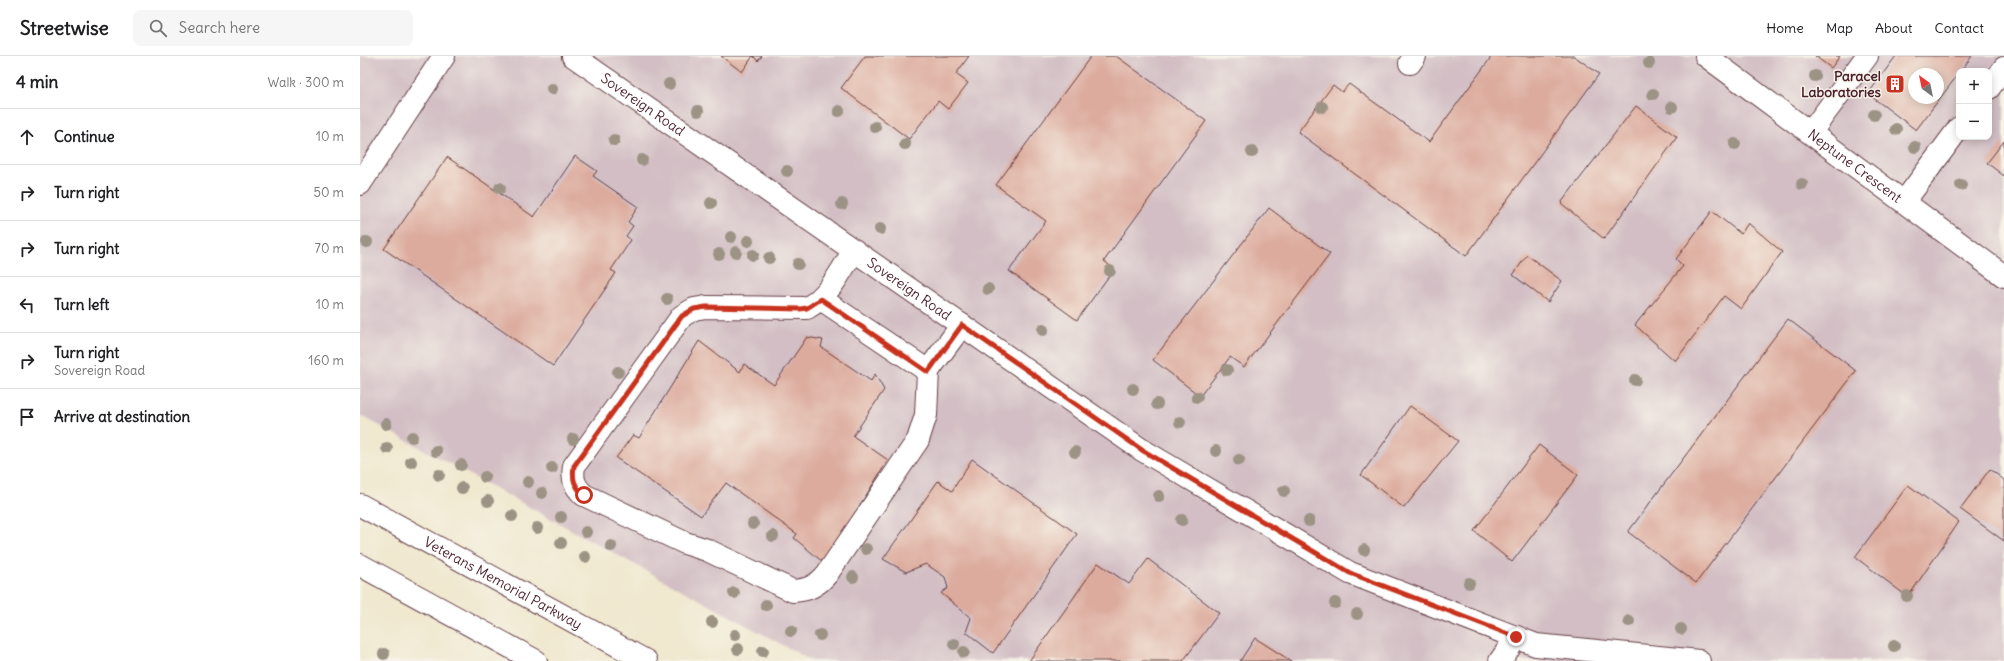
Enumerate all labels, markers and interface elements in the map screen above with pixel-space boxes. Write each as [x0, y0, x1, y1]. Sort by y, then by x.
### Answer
search box [133, 10, 413, 46]
text: Streetwise [20, 16, 109, 40]
icon: search [147, 17, 169, 39]
text: Search here [179, 18, 260, 37]
text: Home [1766, 19, 1804, 37]
text: Map [1826, 19, 1853, 37]
text: About [1875, 19, 1913, 37]
text: Contact [1935, 19, 1984, 37]
place label: Paracel Laboratories [1801, 67, 1882, 101]
north arrow [1908, 68, 1944, 104]
map controls [1956, 68, 1992, 140]
button: + [1956, 68, 1992, 104]
street label: Sovereign Road [597, 69, 688, 140]
text: 4 min [16, 71, 58, 93]
building icon: Paracel Laboratories [1884, 73, 1906, 95]
text: Walk · 300 m [268, 74, 344, 91]
button: − [1956, 104, 1992, 140]
street label: Neptune Crescent [1804, 125, 1906, 207]
icon: ahead [16, 126, 38, 148]
text: Continue [54, 127, 115, 146]
text: 10 m [316, 128, 344, 145]
icon: right [16, 182, 38, 204]
text: Turn right [54, 183, 119, 202]
text: 50 m [313, 184, 344, 201]
icon: right [16, 238, 38, 260]
text: Turn right [54, 239, 119, 258]
text: 70 m [315, 240, 344, 257]
street label: Sovereign Road [864, 254, 955, 324]
icon: left [16, 294, 38, 316]
text: Turn left [54, 295, 109, 314]
text: 10 m [316, 296, 344, 313]
text: Turn right [54, 343, 119, 362]
icon: right [16, 350, 38, 372]
text: 160 m [308, 352, 344, 369]
text: Sovereign Road [54, 362, 145, 379]
icon: arrive [16, 406, 38, 428]
text: Arrive at destination [54, 407, 190, 426]
route start [575, 486, 593, 504]
street label: Veterans Memorial Parkway [421, 533, 585, 633]
route end [1507, 628, 1525, 646]

